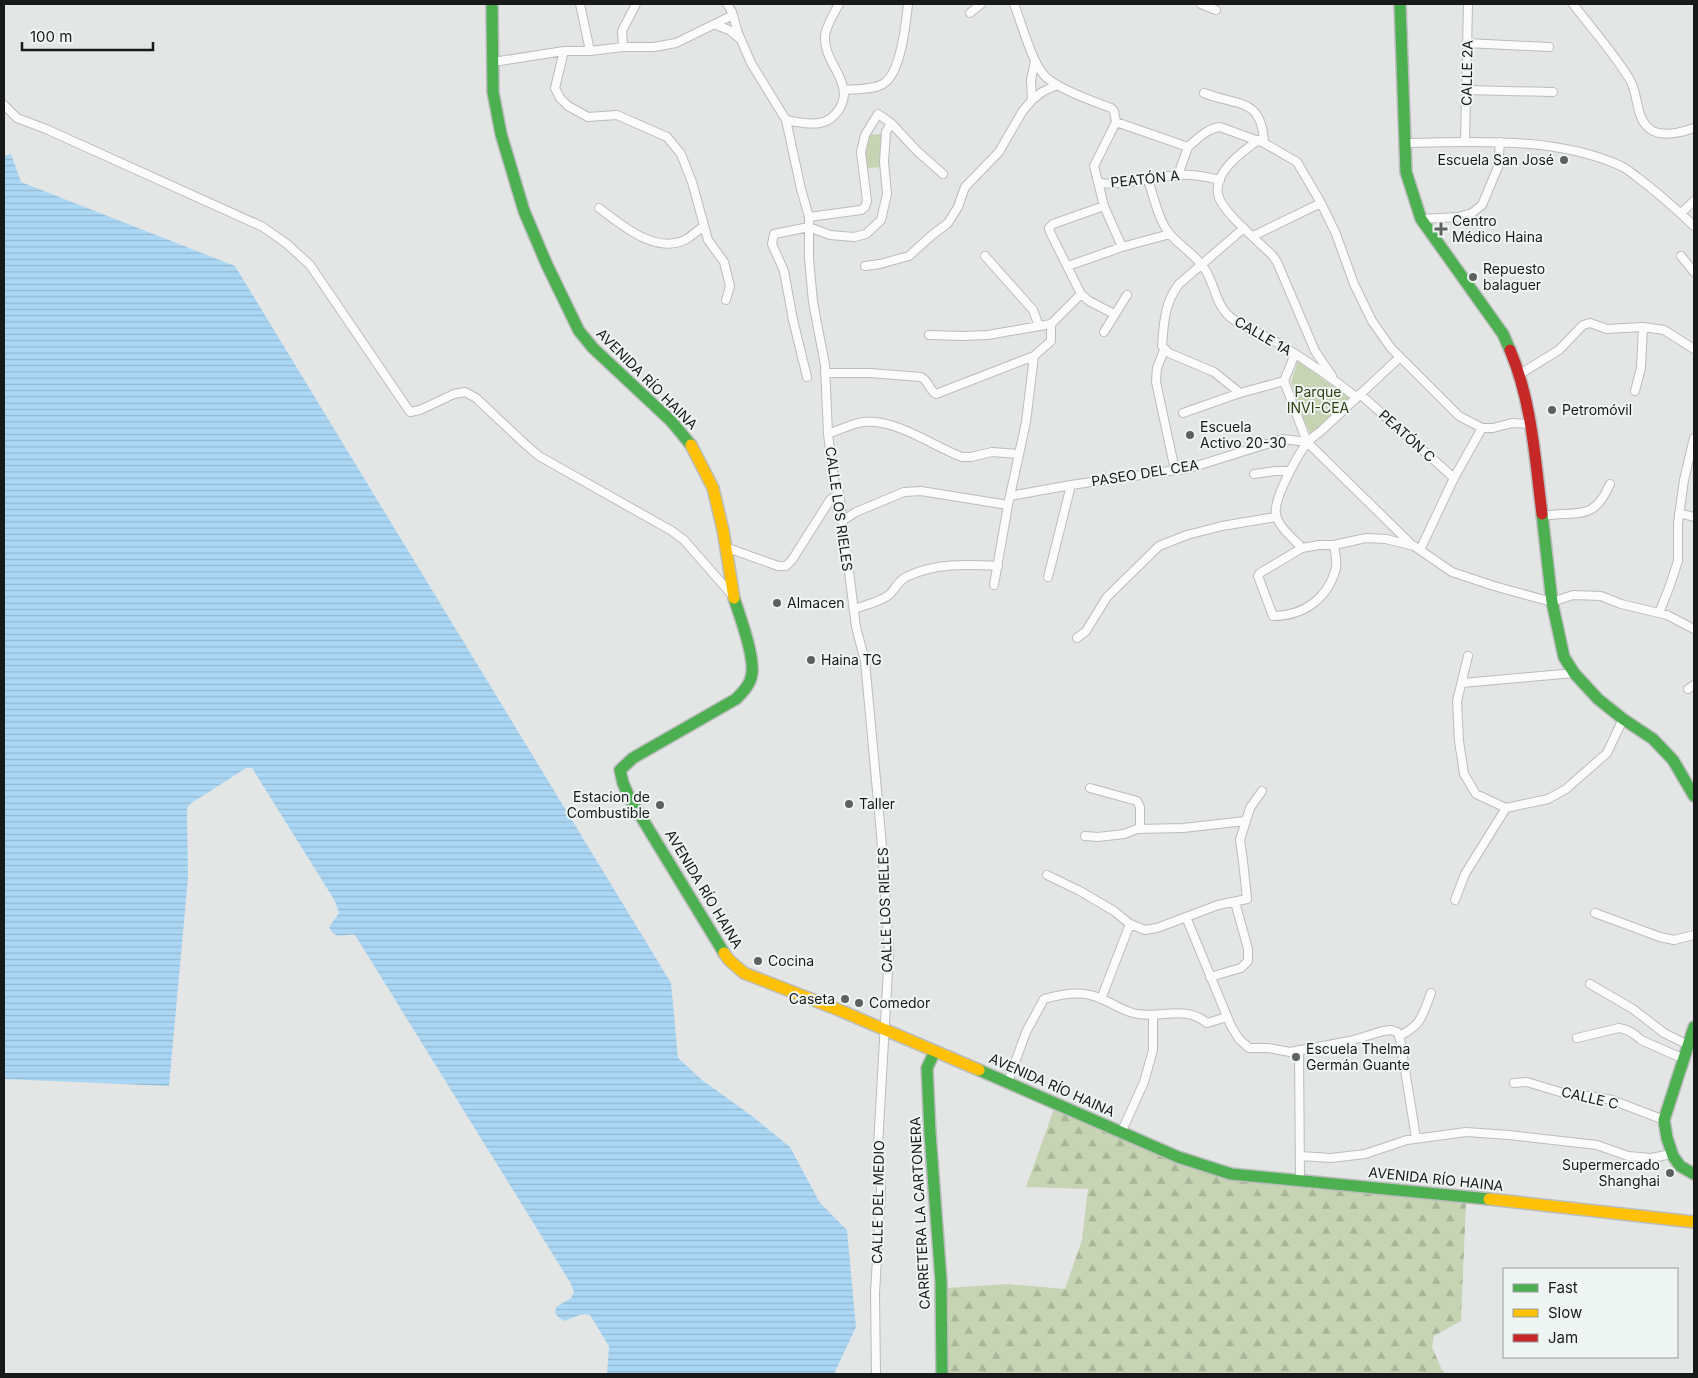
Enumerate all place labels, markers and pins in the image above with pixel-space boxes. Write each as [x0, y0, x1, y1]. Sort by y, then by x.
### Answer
place label: Escuela San José [1438, 151, 1554, 168]
marker: Escuela San José [1558, 154, 1570, 166]
place label: Centro Médico Haina [1452, 212, 1543, 245]
marker: Centro Médico Haina [1434, 222, 1448, 236]
place label: Repuesto balaguer [1483, 260, 1545, 293]
marker: Repuesto balaguer [1467, 271, 1479, 283]
place label: Petromóvil [1562, 401, 1632, 418]
marker: Petromóvil [1546, 404, 1558, 416]
place label: Escuela Activo 20-30 [1200, 418, 1287, 451]
marker: Escuela Activo 20-30 [1184, 429, 1196, 441]
place label: Almacen [787, 594, 845, 611]
marker: Almacen [771, 597, 783, 609]
place label: Haina TG [821, 651, 882, 668]
marker: Haina TG [805, 654, 817, 666]
place label: Estacion de Combustible [567, 788, 650, 821]
place label: Taller [859, 795, 895, 812]
marker: Taller [843, 798, 855, 810]
marker: Estacion de Combustible [654, 799, 666, 811]
place label: Cocina [768, 952, 814, 969]
marker: Cocina [752, 955, 764, 967]
place label: Caseta [789, 990, 835, 1007]
marker: Caseta [839, 993, 851, 1005]
place label: Comedor [869, 994, 930, 1011]
marker: Comedor [853, 997, 865, 1009]
place label: Escuela Thelma Germán Guante [1306, 1040, 1410, 1073]
marker: Escuela Thelma Germán Guante [1290, 1051, 1302, 1063]
place label: Supermercado Shanghai [1562, 1156, 1660, 1189]
marker: Supermercado Shanghai [1664, 1167, 1676, 1179]

